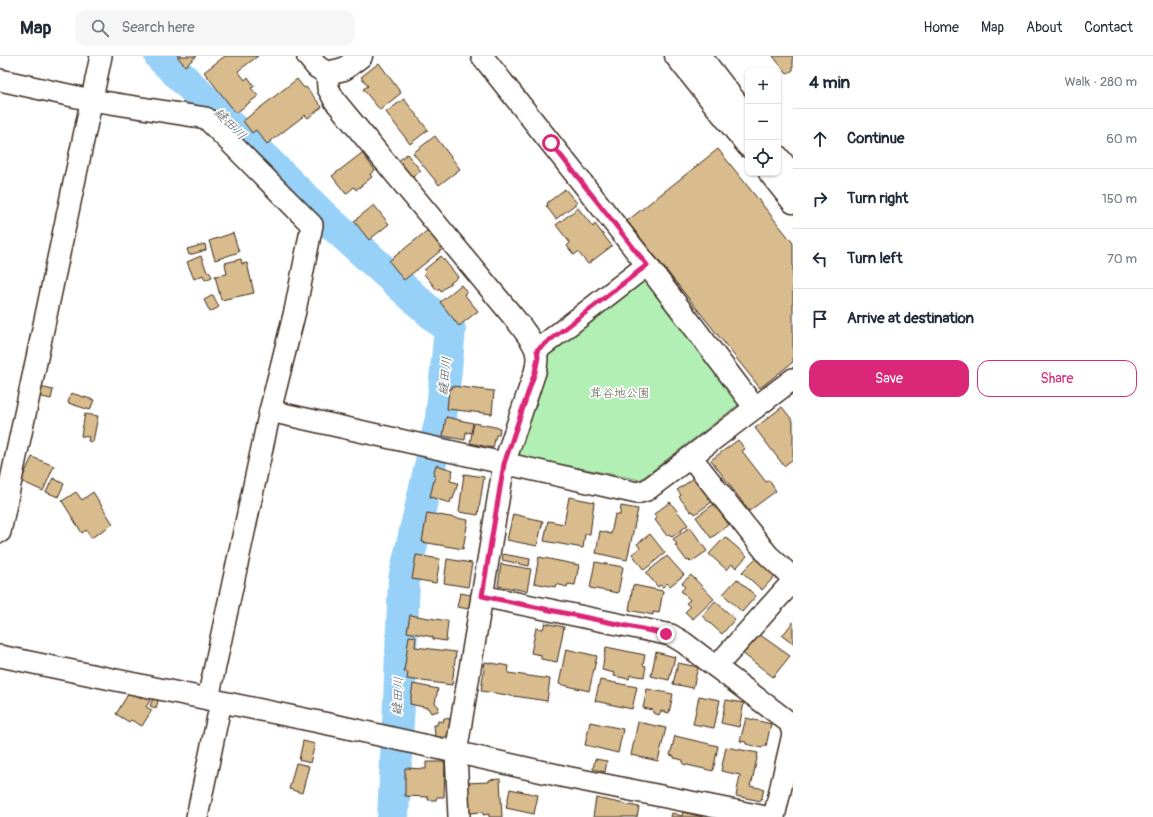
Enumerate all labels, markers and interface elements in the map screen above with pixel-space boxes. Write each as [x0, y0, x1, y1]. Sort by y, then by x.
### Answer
search box [75, 10, 355, 46]
text: Map [20, 16, 51, 40]
icon: search [89, 17, 111, 39]
text: Search here [121, 18, 195, 37]
text: Home [924, 19, 959, 36]
text: Map [981, 19, 1004, 36]
text: About [1026, 19, 1062, 36]
text: Contact [1084, 19, 1133, 36]
map controls [745, 68, 781, 176]
button: + [745, 68, 781, 104]
text: 4 min [809, 72, 850, 93]
text: Walk · 280 m [1064, 74, 1137, 90]
button: − [745, 104, 781, 140]
water label: 縫田川 [211, 105, 249, 143]
icon: ahead [809, 128, 831, 150]
text: Continue [847, 129, 905, 148]
text: 60 m [1106, 131, 1137, 147]
route start [542, 134, 560, 152]
button: locate [745, 140, 781, 176]
icon: right [809, 188, 831, 210]
text: Turn right [847, 189, 908, 208]
text: 150 m [1102, 191, 1137, 207]
icon: left [809, 248, 831, 270]
text: Turn left [847, 249, 903, 268]
text: 70 m [1107, 251, 1137, 267]
icon: arrive [809, 308, 831, 330]
text: Arrive at destination [847, 309, 974, 328]
water label: 縫田川 [435, 356, 455, 396]
button: Save [809, 360, 969, 397]
button: Share [977, 360, 1137, 397]
park label: 茸谷地公園 [590, 386, 650, 401]
route end [657, 625, 675, 643]
water label: 縫田川 [389, 676, 407, 716]

